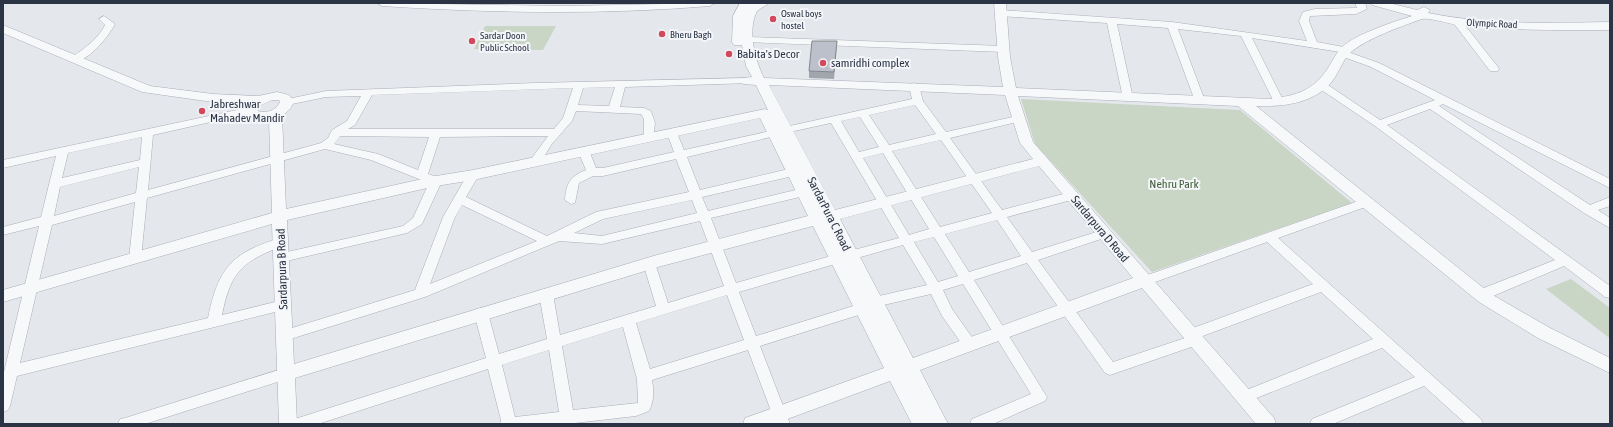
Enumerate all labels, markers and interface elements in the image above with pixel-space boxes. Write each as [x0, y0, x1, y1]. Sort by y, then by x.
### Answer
place label: Oswal boys hostel [781, 8, 822, 31]
marker: Oswal boys hostel [768, 14, 778, 24]
street label: Olympic Road [1466, 17, 1518, 30]
marker: Bheru Bagh [657, 29, 667, 39]
place label: Bheru Bagh [670, 29, 712, 40]
place label: Sardar Doon Public School [480, 30, 530, 53]
marker: Sardar Doon Public School [467, 36, 477, 46]
place label: Babita's Decor [737, 47, 800, 61]
marker: Babita's Decor [724, 49, 734, 59]
place label: samridhi complex [831, 56, 909, 70]
marker: samridhi complex [818, 58, 828, 68]
place label: Jabreshwar Mahadev Mandir [210, 97, 285, 125]
marker: Jabreshwar Mahadev Mandir [197, 106, 207, 116]
street label: SardarPura C Road [804, 175, 854, 253]
park label: Nehru Park [1149, 177, 1199, 191]
street label: Sardarpura D Road [1068, 193, 1132, 265]
street label: Sardarpura B Road [274, 228, 290, 310]

